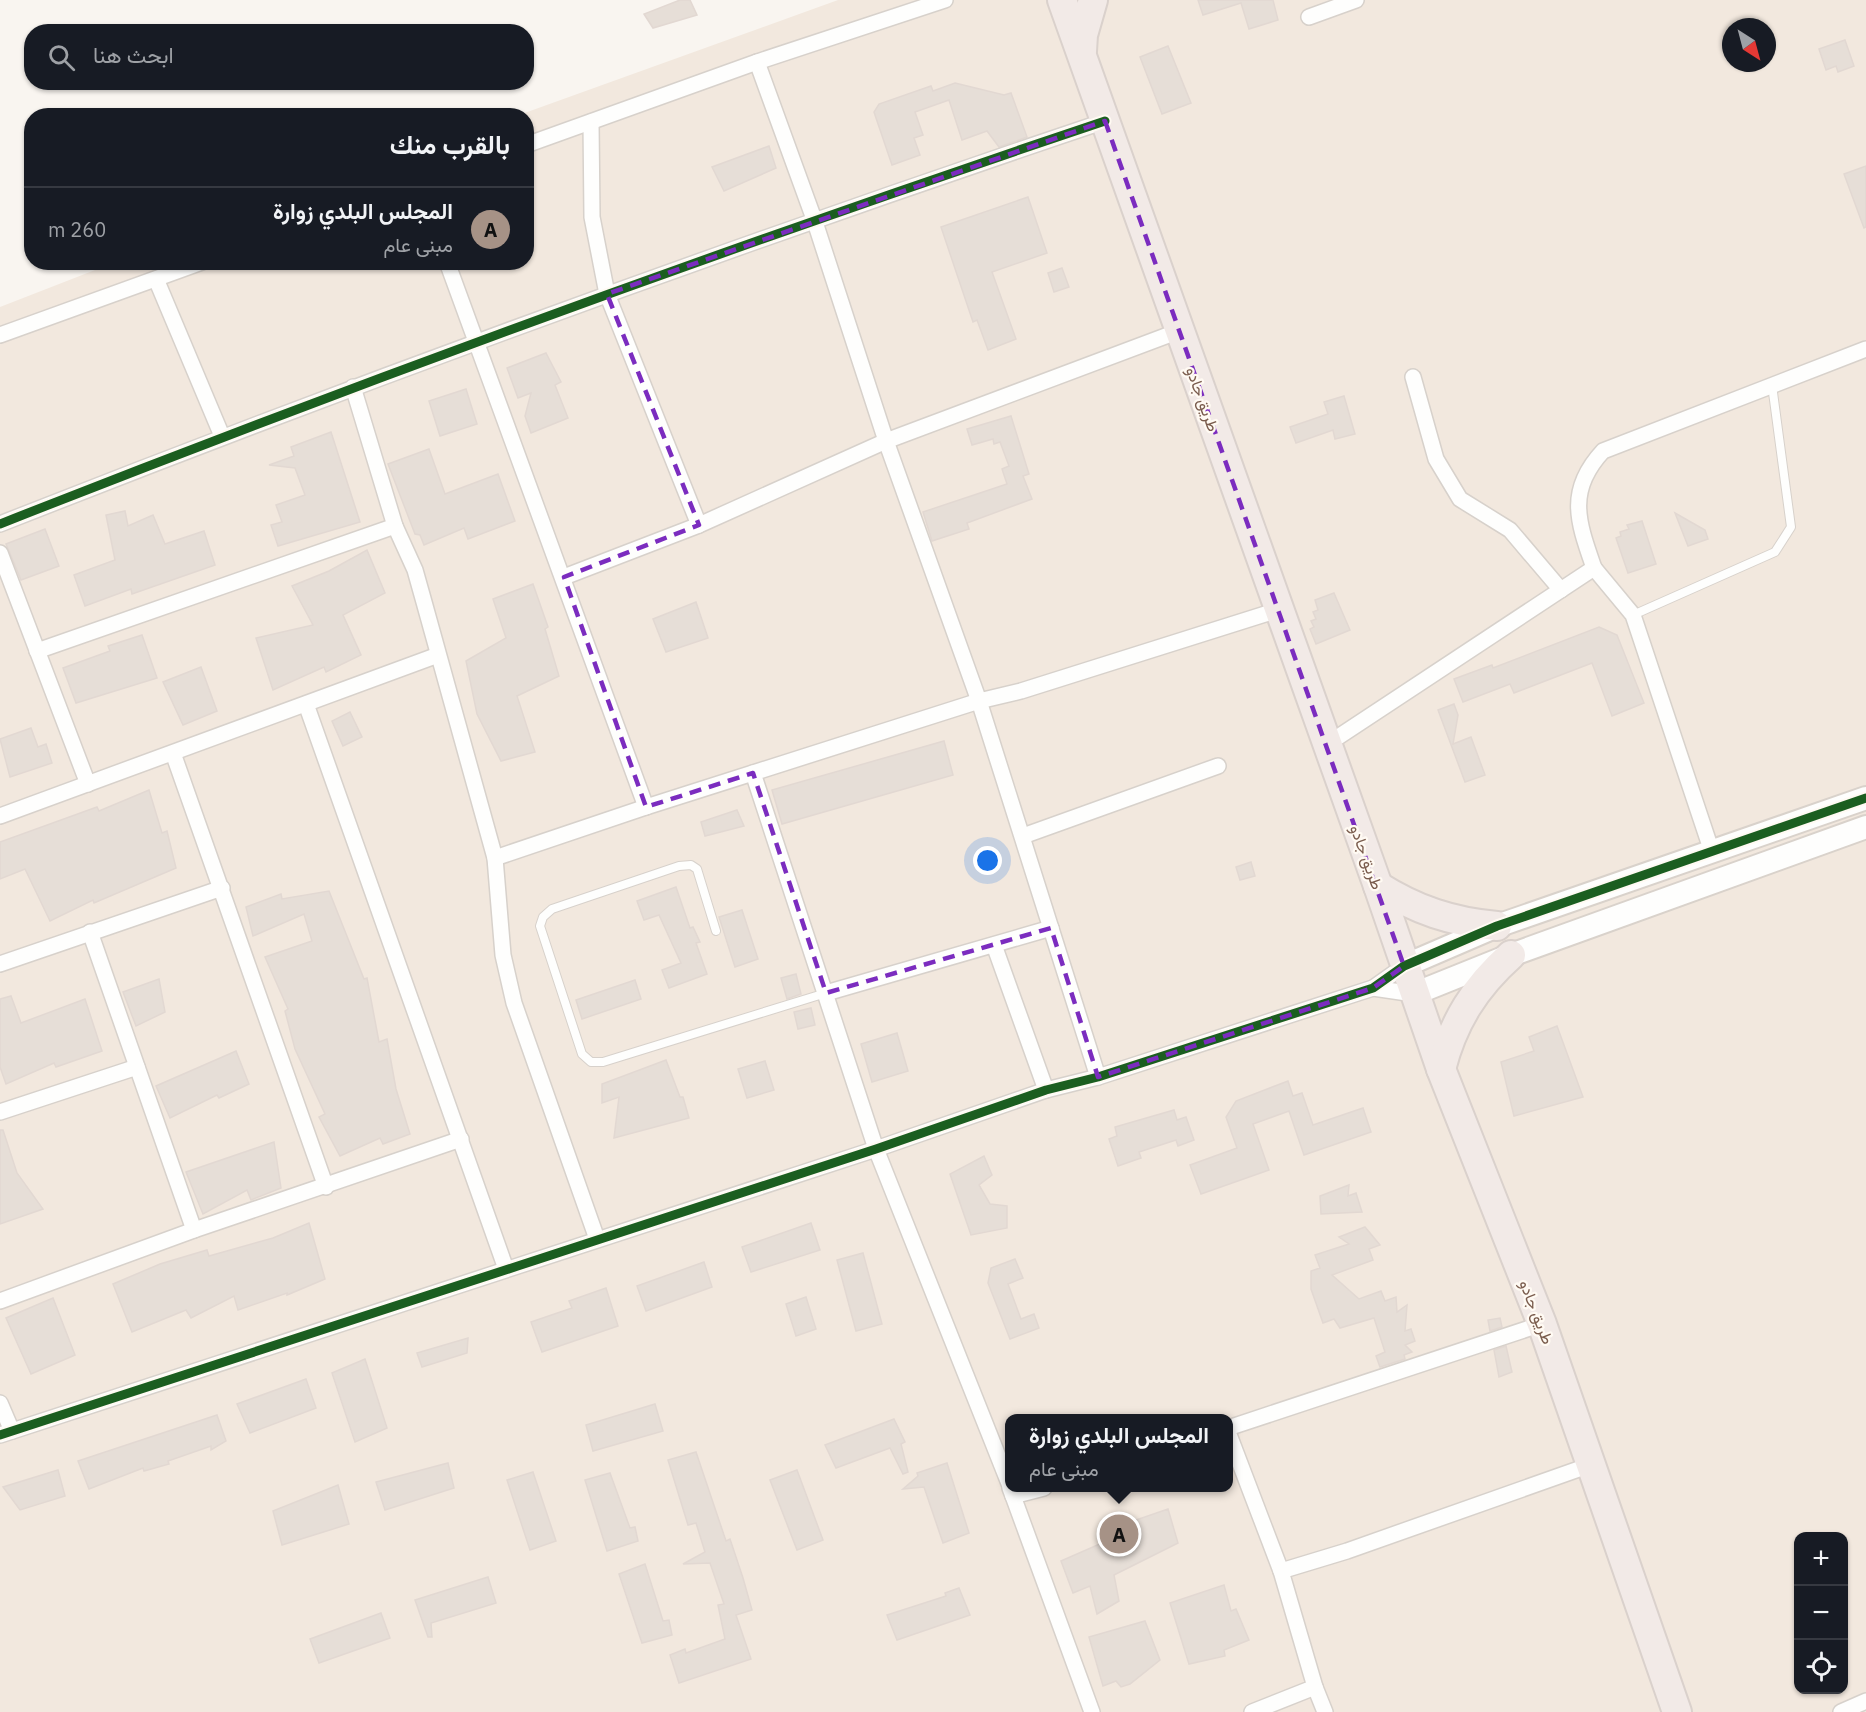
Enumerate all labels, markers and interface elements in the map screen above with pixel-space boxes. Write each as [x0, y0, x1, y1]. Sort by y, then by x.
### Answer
north arrow [1722, 18, 1776, 72]
search box [24, 24, 534, 90]
text: ابحث هنا [93, 40, 174, 69]
icon: search [45, 41, 78, 74]
text: بالقرب منك [390, 127, 510, 161]
text: المجلس البلدي زوارة [273, 196, 453, 225]
text: 260 m [48, 216, 106, 243]
text: A [484, 216, 497, 243]
text: مبنى عام [383, 231, 453, 258]
street label: طريق جادو [1181, 364, 1224, 434]
street label: طريق جادو [1345, 822, 1388, 892]
your location [973, 846, 1002, 875]
street label: طريق جادو [1515, 1277, 1558, 1347]
popup [1005, 1414, 1233, 1492]
text: المجلس البلدي زوارة [1029, 1420, 1209, 1449]
text: مبنى عام [1029, 1455, 1099, 1482]
pin: A [1100, 1512, 1138, 1556]
map controls [1794, 1532, 1848, 1694]
button: + [1794, 1532, 1848, 1586]
button: − [1794, 1586, 1848, 1640]
button: locate [1794, 1640, 1848, 1694]

